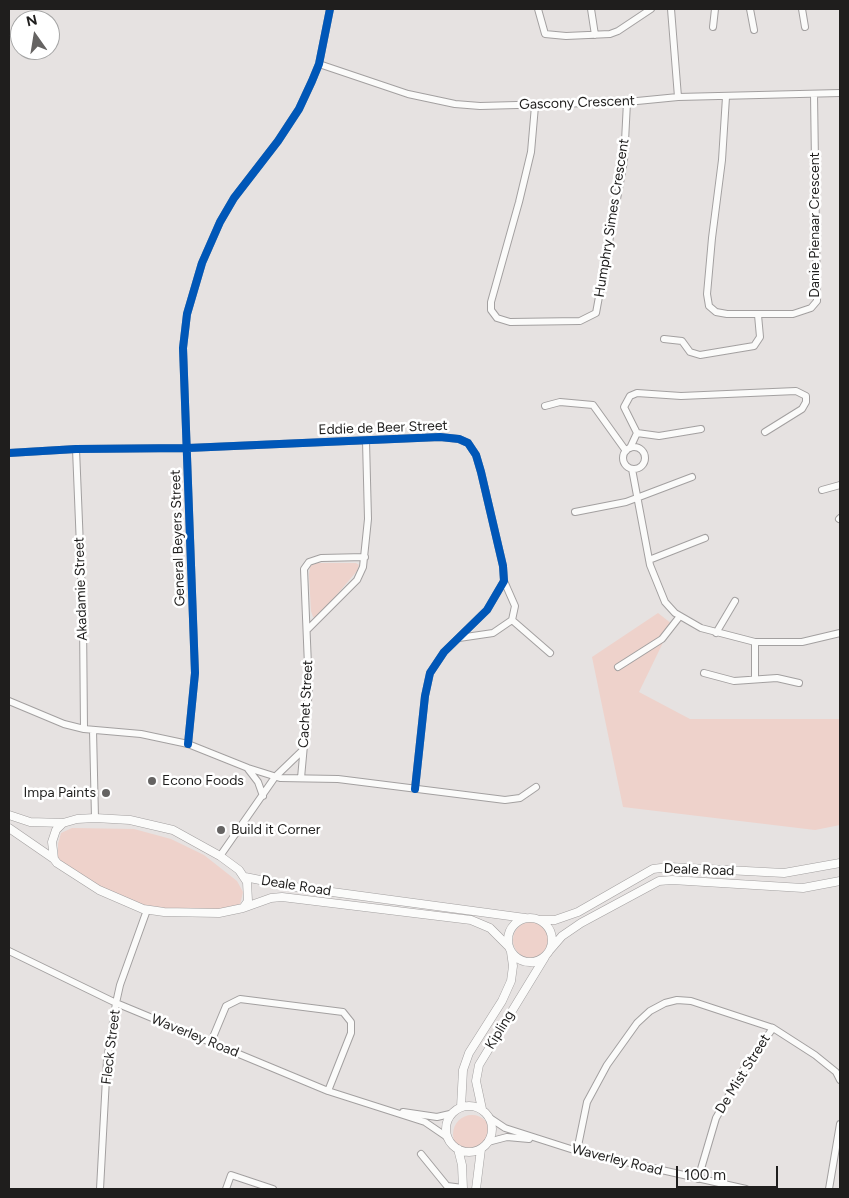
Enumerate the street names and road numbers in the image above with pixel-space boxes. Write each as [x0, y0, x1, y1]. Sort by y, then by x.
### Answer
street label: Gascony Crescent [519, 93, 635, 113]
street label: Humphry Simes Crescent [591, 137, 633, 299]
street label: Danie Pienaar Crescent [807, 152, 823, 298]
street label: Eddie de Beer Street [318, 417, 448, 439]
street label: General Beyers Street [167, 469, 189, 607]
street label: Akadamie Street [71, 537, 91, 641]
street label: Cachet Street [295, 660, 317, 748]
street label: Deale Road [663, 860, 735, 880]
street label: Deale Road [260, 872, 332, 900]
street label: Kipling [482, 1007, 518, 1053]
street label: Fleck Street [98, 1009, 124, 1085]
street label: Waverley Road [149, 1011, 241, 1061]
street label: De Mist Street [712, 1031, 774, 1117]
street label: Waverley Road [570, 1141, 664, 1179]

